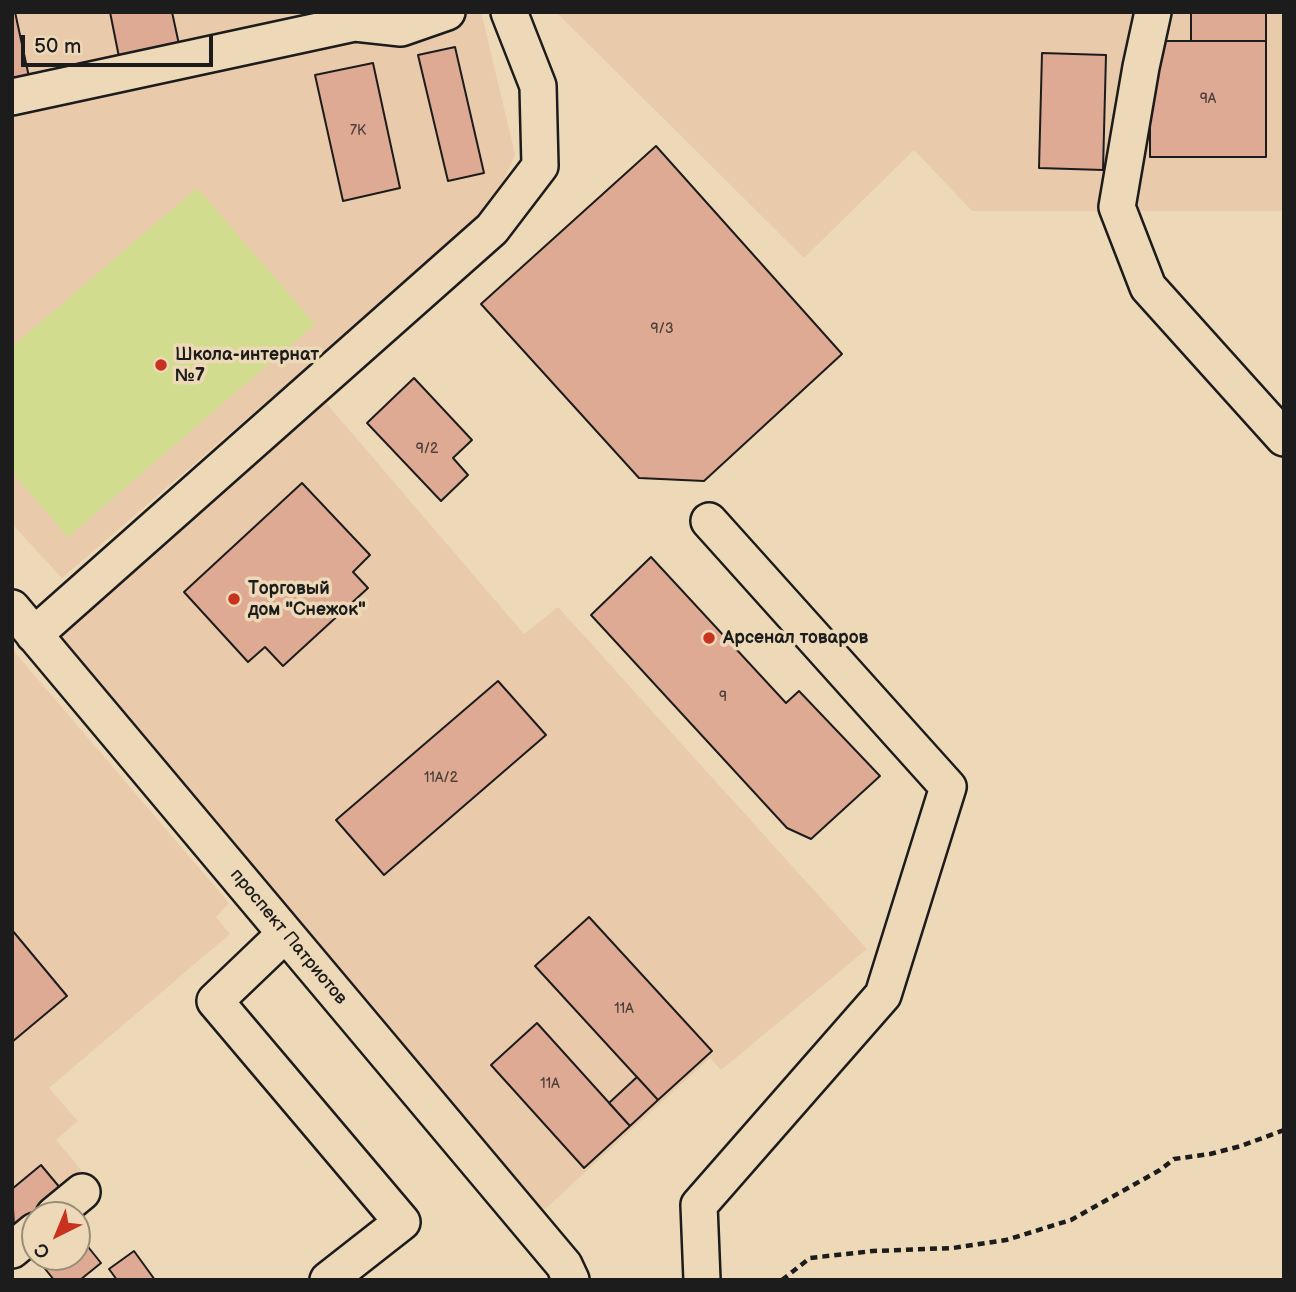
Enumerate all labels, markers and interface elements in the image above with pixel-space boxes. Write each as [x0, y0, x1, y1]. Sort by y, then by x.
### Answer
scale bar [24, 21, 217, 65]
text: 50 m [34, 34, 81, 59]
house number: 9А [1200, 91, 1216, 107]
house number: 7К [350, 123, 366, 139]
house number: 9/3 [650, 321, 674, 337]
place label: Школа-интернат №7 [175, 344, 319, 386]
marker: Школа-интернат №7 [153, 357, 169, 373]
house number: 9/2 [416, 441, 438, 457]
place label: Торговый дом "Снежок" [248, 578, 366, 620]
marker: Торговый дом "Снежок" [226, 591, 242, 607]
place label: Арсенал товаров [723, 627, 868, 649]
marker: Арсенал товаров [701, 630, 717, 646]
house number: 9 [719, 689, 727, 705]
house number: 11А/2 [424, 770, 458, 786]
street label: проспект Патриотов [225, 865, 351, 1009]
house number: 11А [614, 1001, 634, 1017]
house number: 11А [540, 1076, 560, 1092]
north arrow [21, 1201, 91, 1271]
text: С [30, 1237, 55, 1263]

